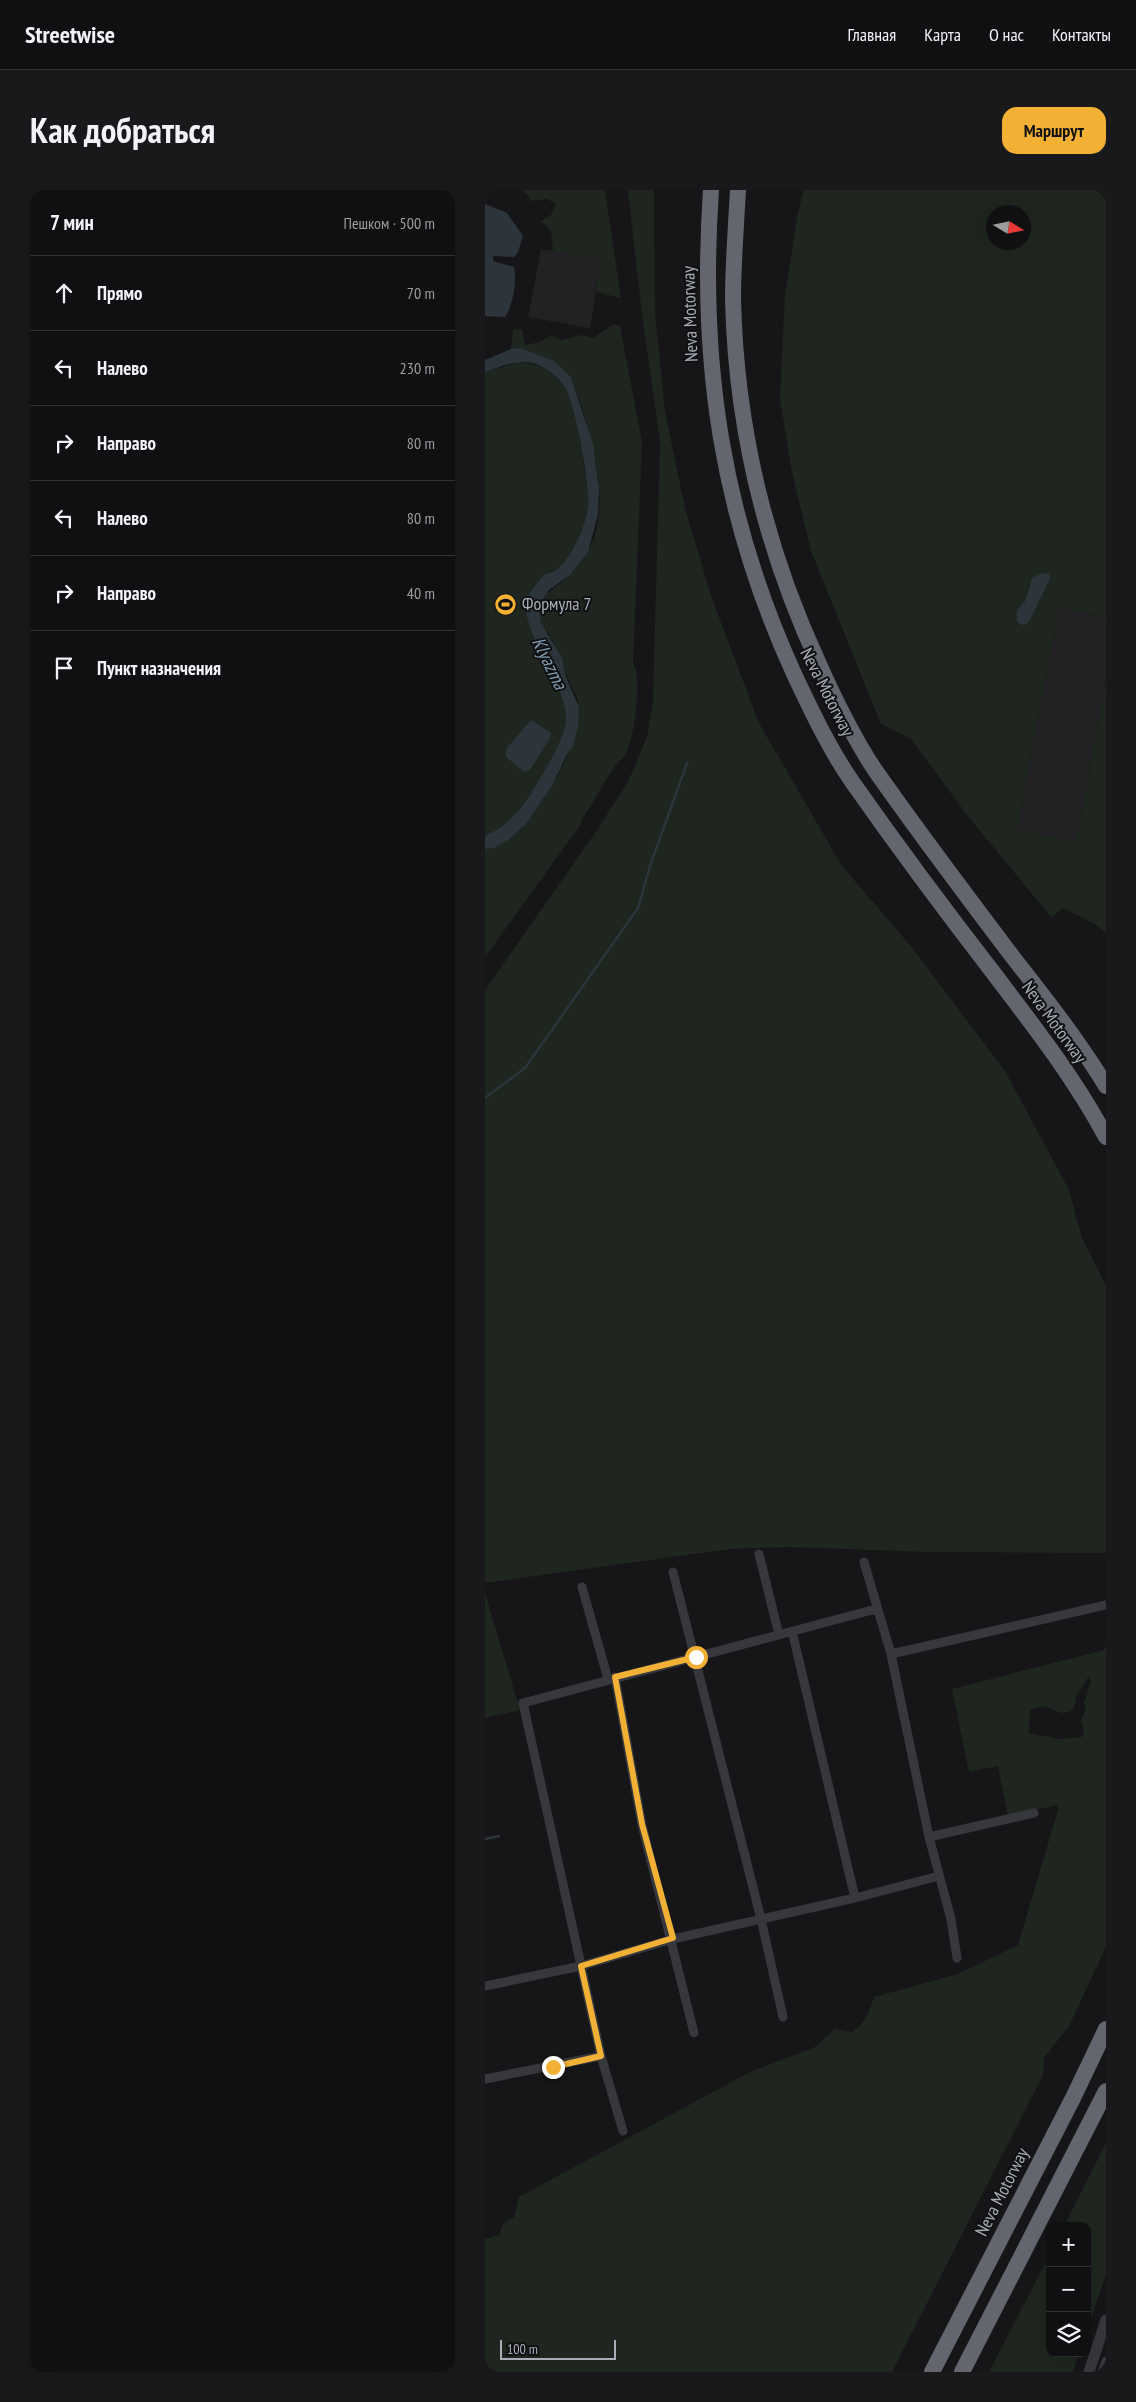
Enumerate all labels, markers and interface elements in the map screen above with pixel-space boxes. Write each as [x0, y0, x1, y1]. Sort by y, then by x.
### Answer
text: Streetwise [25, 19, 115, 50]
text: Главная [848, 23, 896, 46]
text: Карта [924, 23, 961, 46]
text: О нас [989, 23, 1024, 46]
text: Контакты [1052, 23, 1111, 46]
text: Как добраться [30, 107, 215, 153]
button: Маршрут [1002, 107, 1106, 154]
north arrow [986, 205, 1031, 250]
text: 7 мин [50, 209, 94, 236]
text: Пешком · 500 m [344, 213, 435, 233]
street label: Neva Motorway [676, 265, 703, 362]
icon: ahead [50, 279, 78, 307]
text: Прямо [97, 281, 142, 305]
text: 70 m [407, 283, 435, 303]
icon: left [50, 354, 78, 382]
text: Налево [97, 356, 148, 380]
text: 230 m [400, 358, 435, 378]
icon: right [50, 429, 78, 457]
text: Направо [97, 431, 156, 455]
text: 80 m [407, 433, 435, 453]
icon: left [50, 504, 78, 532]
text: Налево [97, 506, 148, 530]
text: 80 m [407, 508, 435, 528]
icon: right [50, 579, 78, 607]
text: Направо [97, 581, 156, 605]
text: 40 m [407, 583, 435, 603]
sports icon: Формула 7 [494, 592, 518, 616]
place label: Формула 7 [522, 592, 591, 615]
water label: Klyazma [527, 633, 574, 694]
street label: Neva Motorway [795, 644, 860, 740]
icon: arrive [50, 654, 78, 682]
text: Пункт назначения [97, 656, 221, 680]
street label: Neva Motorway [1017, 976, 1092, 1068]
route start [685, 1646, 708, 1669]
route end [542, 2056, 565, 2079]
street label: Neva Motorway [969, 2144, 1034, 2240]
map controls [1046, 2222, 1091, 2357]
button: + [1046, 2222, 1091, 2267]
button: − [1046, 2267, 1091, 2312]
button: layers [1046, 2312, 1091, 2357]
scale bar [500, 2337, 616, 2360]
text: 100 m [507, 2340, 538, 2358]

